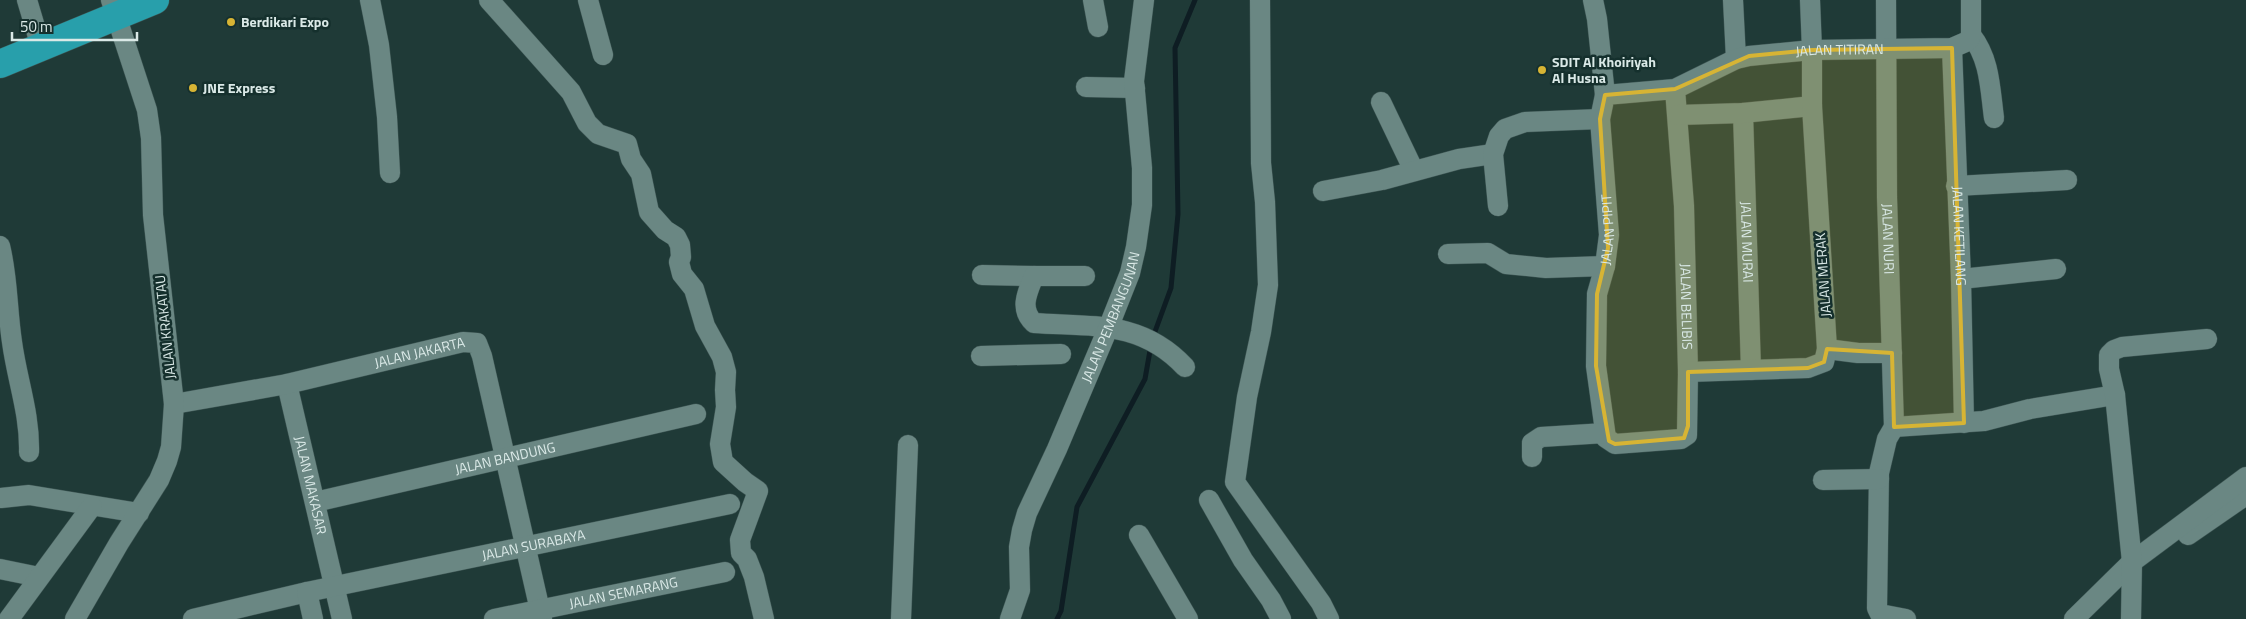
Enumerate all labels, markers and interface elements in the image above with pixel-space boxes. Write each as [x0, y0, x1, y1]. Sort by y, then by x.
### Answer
scale bar [12, 10, 138, 42]
place label: Berdikari Expo [241, 11, 329, 32]
text: 50 m [20, 15, 53, 38]
marker: Berdikari Expo [225, 16, 237, 28]
street label: JALAN TITIRAN [1795, 38, 1884, 62]
place label: SDIT Al Khoiriyah Al Husna [1552, 51, 1656, 88]
marker: SDIT Al Khoiriyah Al Husna [1536, 64, 1548, 76]
place label: JNE Express [203, 77, 276, 98]
marker: JNE Express [187, 82, 199, 94]
street label: JALAN KETILANG [1947, 186, 1972, 286]
street label: JALAN PIPIT [1594, 193, 1619, 266]
street label: JALAN MURAI [1736, 201, 1759, 283]
street label: JALAN NURI [1877, 203, 1900, 275]
street label: JALAN MERAK [1809, 232, 1836, 318]
street label: JALAN PEMBANGUNAN [1075, 249, 1145, 386]
street label: JALAN BELIBIS [1675, 263, 1698, 350]
street label: JALAN KRAKATAU [149, 274, 180, 380]
street label: JALAN JAKARTA [372, 331, 467, 373]
street label: JALAN MAKASAR [289, 434, 333, 537]
street label: JALAN BANDUNG [453, 436, 557, 479]
street label: JALAN SURABAYA [480, 523, 588, 565]
street label: JALAN SEMARANG [567, 571, 679, 613]

